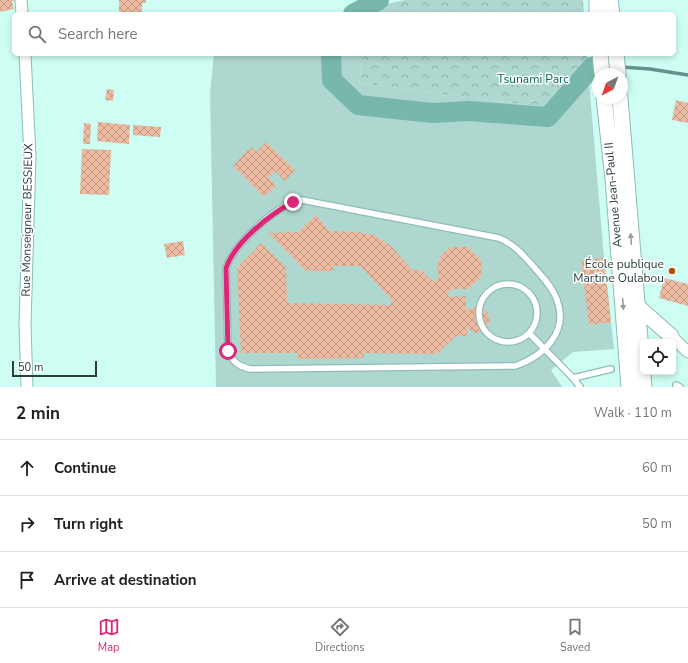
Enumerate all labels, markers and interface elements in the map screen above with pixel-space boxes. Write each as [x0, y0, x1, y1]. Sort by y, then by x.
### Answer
search box [12, 12, 676, 56]
icon: search [26, 23, 48, 45]
text: Search here [58, 24, 138, 44]
north arrow [592, 68, 628, 104]
park label: Tsunami Parc [497, 71, 569, 87]
street label: Avenue Jean-Paul II [600, 142, 626, 248]
street label: Rue Monseigneur BESSIEUX [18, 143, 36, 297]
route end [284, 193, 302, 211]
one-way arrow [627, 233, 634, 245]
place label: École publique Martine Oulabou [573, 256, 664, 286]
marker: École publique Martine Oulabou [667, 266, 677, 276]
one-way arrow [619, 298, 626, 310]
map controls [640, 339, 676, 375]
button: locate [640, 339, 676, 375]
route start [219, 342, 237, 360]
scale bar [12, 359, 97, 378]
text: 50 m [18, 360, 43, 375]
text: 2 min [16, 402, 60, 425]
text: Walk · 110 m [594, 404, 672, 422]
icon: ahead [16, 457, 38, 479]
text: Continue [54, 458, 116, 478]
text: 60 m [642, 459, 672, 477]
icon: right [16, 513, 38, 535]
text: Turn right [54, 514, 123, 534]
text: 50 m [642, 515, 672, 533]
icon: arrive [16, 569, 38, 591]
text: Arrive at destination [54, 570, 197, 590]
tab: Map [98, 616, 120, 655]
tab: Directions [315, 616, 365, 655]
tab: Saved [560, 616, 590, 655]

